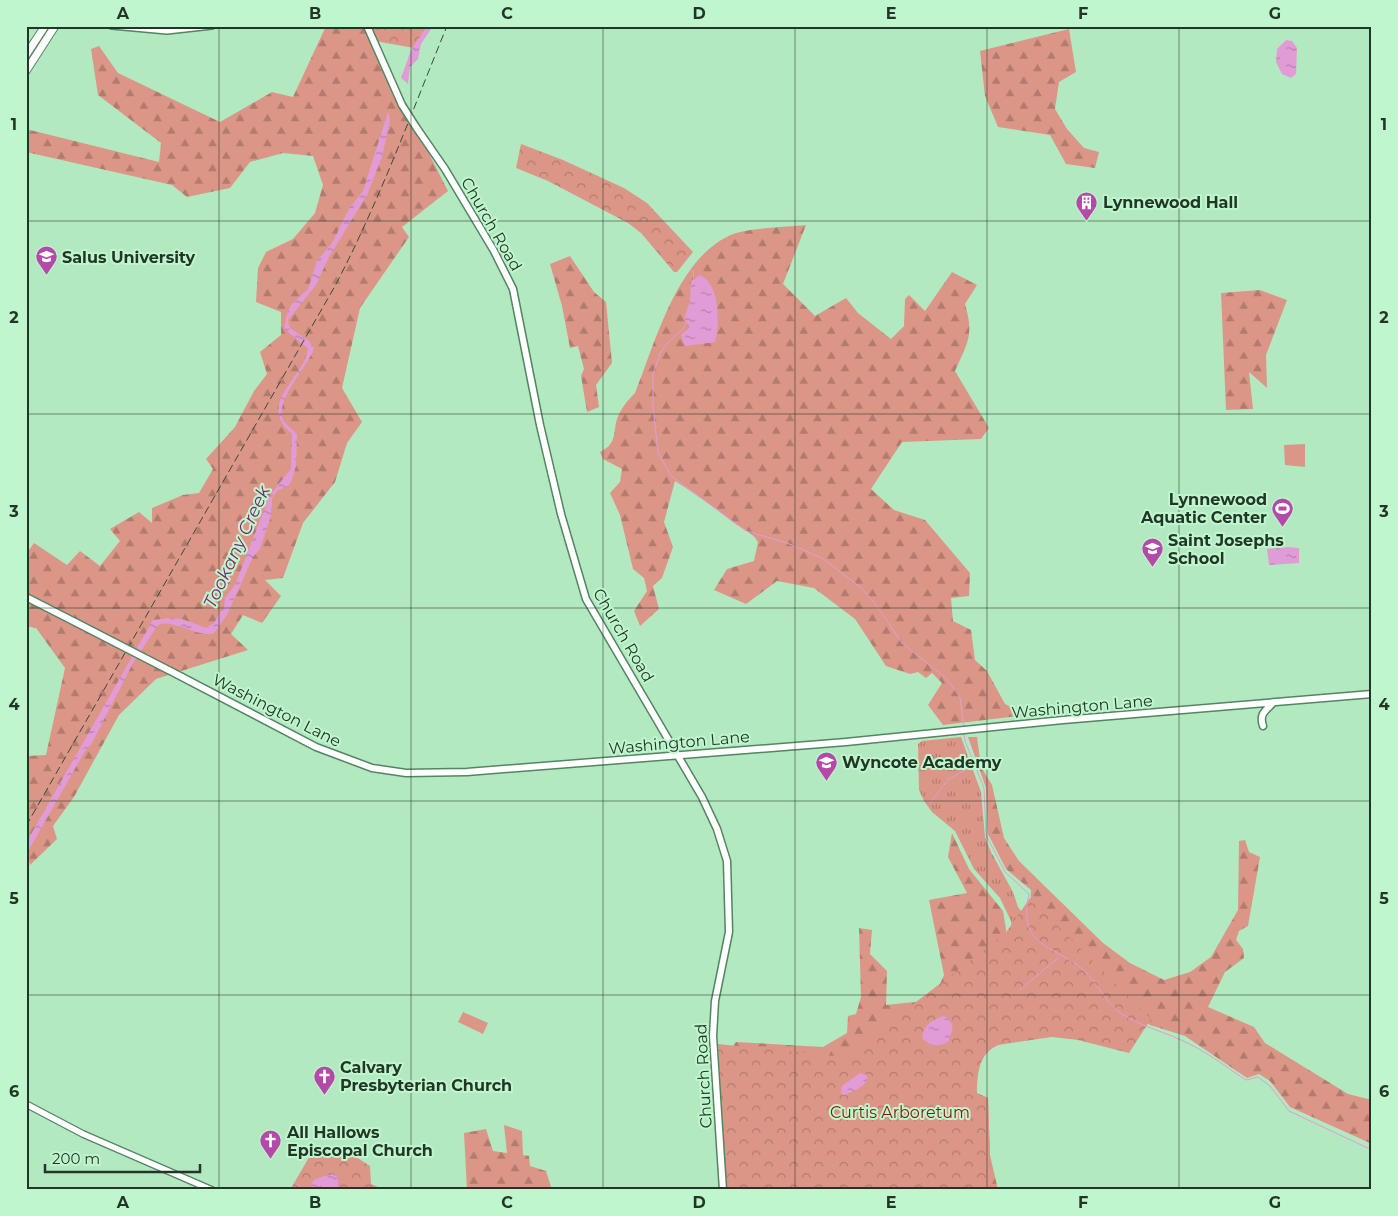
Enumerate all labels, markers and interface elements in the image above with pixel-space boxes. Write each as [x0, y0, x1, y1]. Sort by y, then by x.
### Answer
text: A [116, 4, 130, 23]
text: B [309, 4, 321, 23]
text: C [501, 4, 513, 23]
text: D [692, 4, 706, 23]
text: E [886, 4, 896, 23]
text: F [1078, 4, 1088, 23]
text: G [1269, 4, 1281, 23]
text: 1 [11, 115, 17, 134]
text: 1 [1381, 115, 1387, 134]
street label: Church Road [457, 174, 526, 274]
building icon: Lynnewood Hall [1075, 190, 1099, 221]
place label: Lynnewood Hall [1103, 193, 1238, 212]
school or university icon: Salus University [34, 245, 58, 276]
place label: Salus University [62, 248, 196, 267]
text: 2 [9, 308, 19, 327]
text: 2 [1379, 308, 1389, 327]
water label: Tookany Creek [199, 481, 276, 612]
place label: Lynnewood Aquatic Center [1140, 490, 1267, 527]
sports icon: Lynnewood Aquatic Center [1271, 496, 1295, 527]
text: 3 [8, 502, 19, 521]
text: 3 [1378, 502, 1389, 521]
place label: Saint Josephs School [1168, 531, 1284, 568]
school or university icon: Saint Josephs School [1140, 537, 1164, 568]
street label: Church Road [589, 585, 658, 685]
street label: Washington Lane [209, 670, 344, 751]
street label: Washington Lane [1011, 691, 1153, 722]
text: 4 [8, 695, 20, 714]
text: 4 [1378, 695, 1390, 714]
street label: Washington Lane [608, 727, 750, 758]
school or university icon: Wyncote Academy [814, 750, 838, 781]
place label: Wyncote Academy [842, 753, 1002, 772]
text: 5 [9, 889, 19, 908]
text: 5 [1379, 889, 1389, 908]
street label: Church Road [691, 1023, 716, 1129]
place label: Calvary Presbyterian Church [340, 1058, 512, 1095]
church icon: Calvary Presbyterian Church [312, 1064, 336, 1095]
text: 6 [9, 1082, 19, 1101]
text: 6 [1379, 1082, 1389, 1101]
park label: Curtis Arboretum [830, 1103, 970, 1122]
place label: All Hallows Episcopal Church [286, 1123, 433, 1160]
church icon: All Hallows Episcopal Church [259, 1129, 283, 1160]
scale bar [45, 1141, 200, 1173]
text: 200 m [52, 1149, 100, 1168]
text: A [116, 1193, 130, 1212]
text: B [309, 1193, 321, 1212]
text: C [501, 1193, 513, 1212]
text: D [692, 1193, 706, 1212]
text: E [886, 1193, 896, 1212]
text: F [1078, 1193, 1088, 1212]
text: G [1269, 1193, 1281, 1212]

